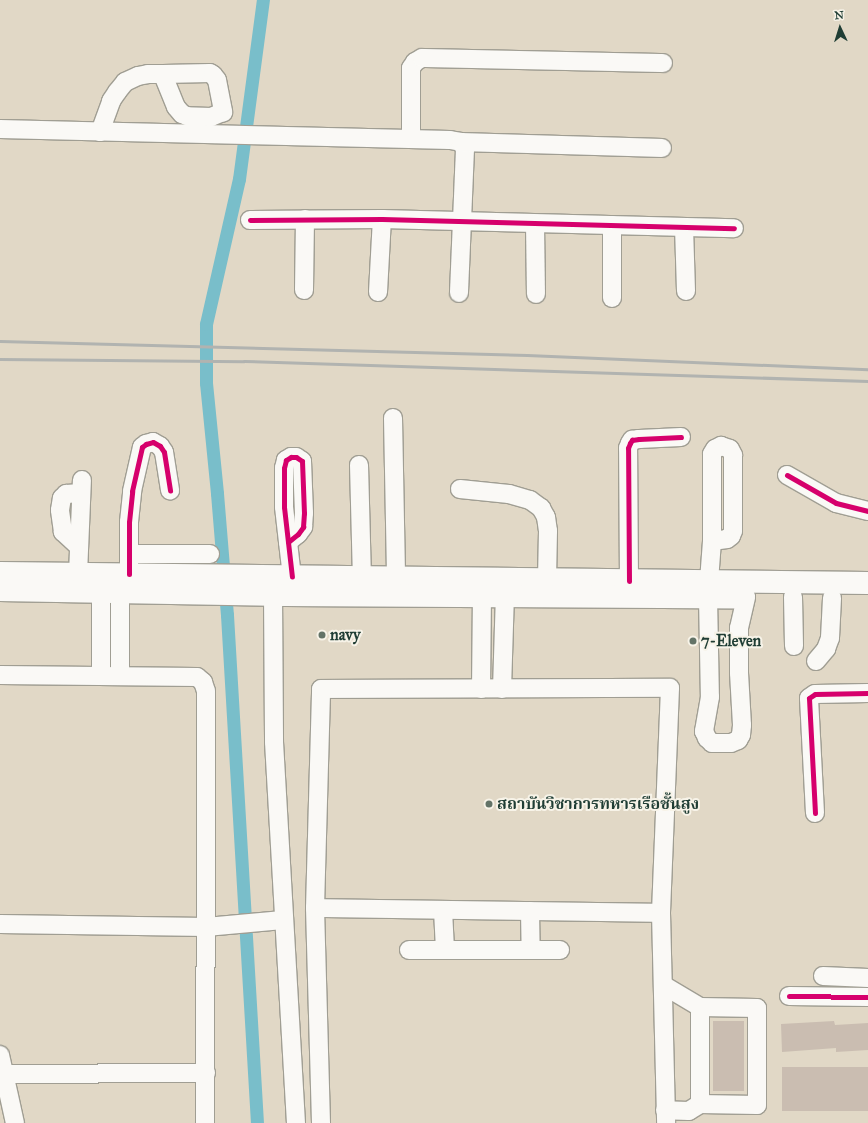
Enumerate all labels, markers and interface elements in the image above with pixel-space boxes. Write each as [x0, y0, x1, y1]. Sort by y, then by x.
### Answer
north arrow [820, 8, 860, 48]
text: N [834, 9, 844, 22]
place label: navy [330, 625, 361, 645]
marker: navy [317, 630, 327, 640]
place label: 7-Eleven [701, 631, 761, 651]
marker: 7-Eleven [688, 636, 698, 646]
place label: สถาบันวิชาการทหารเรือชั้นสูง [497, 794, 699, 814]
marker: สถาบันวิชาการทหารเรือชั้นสูง [484, 799, 494, 809]

